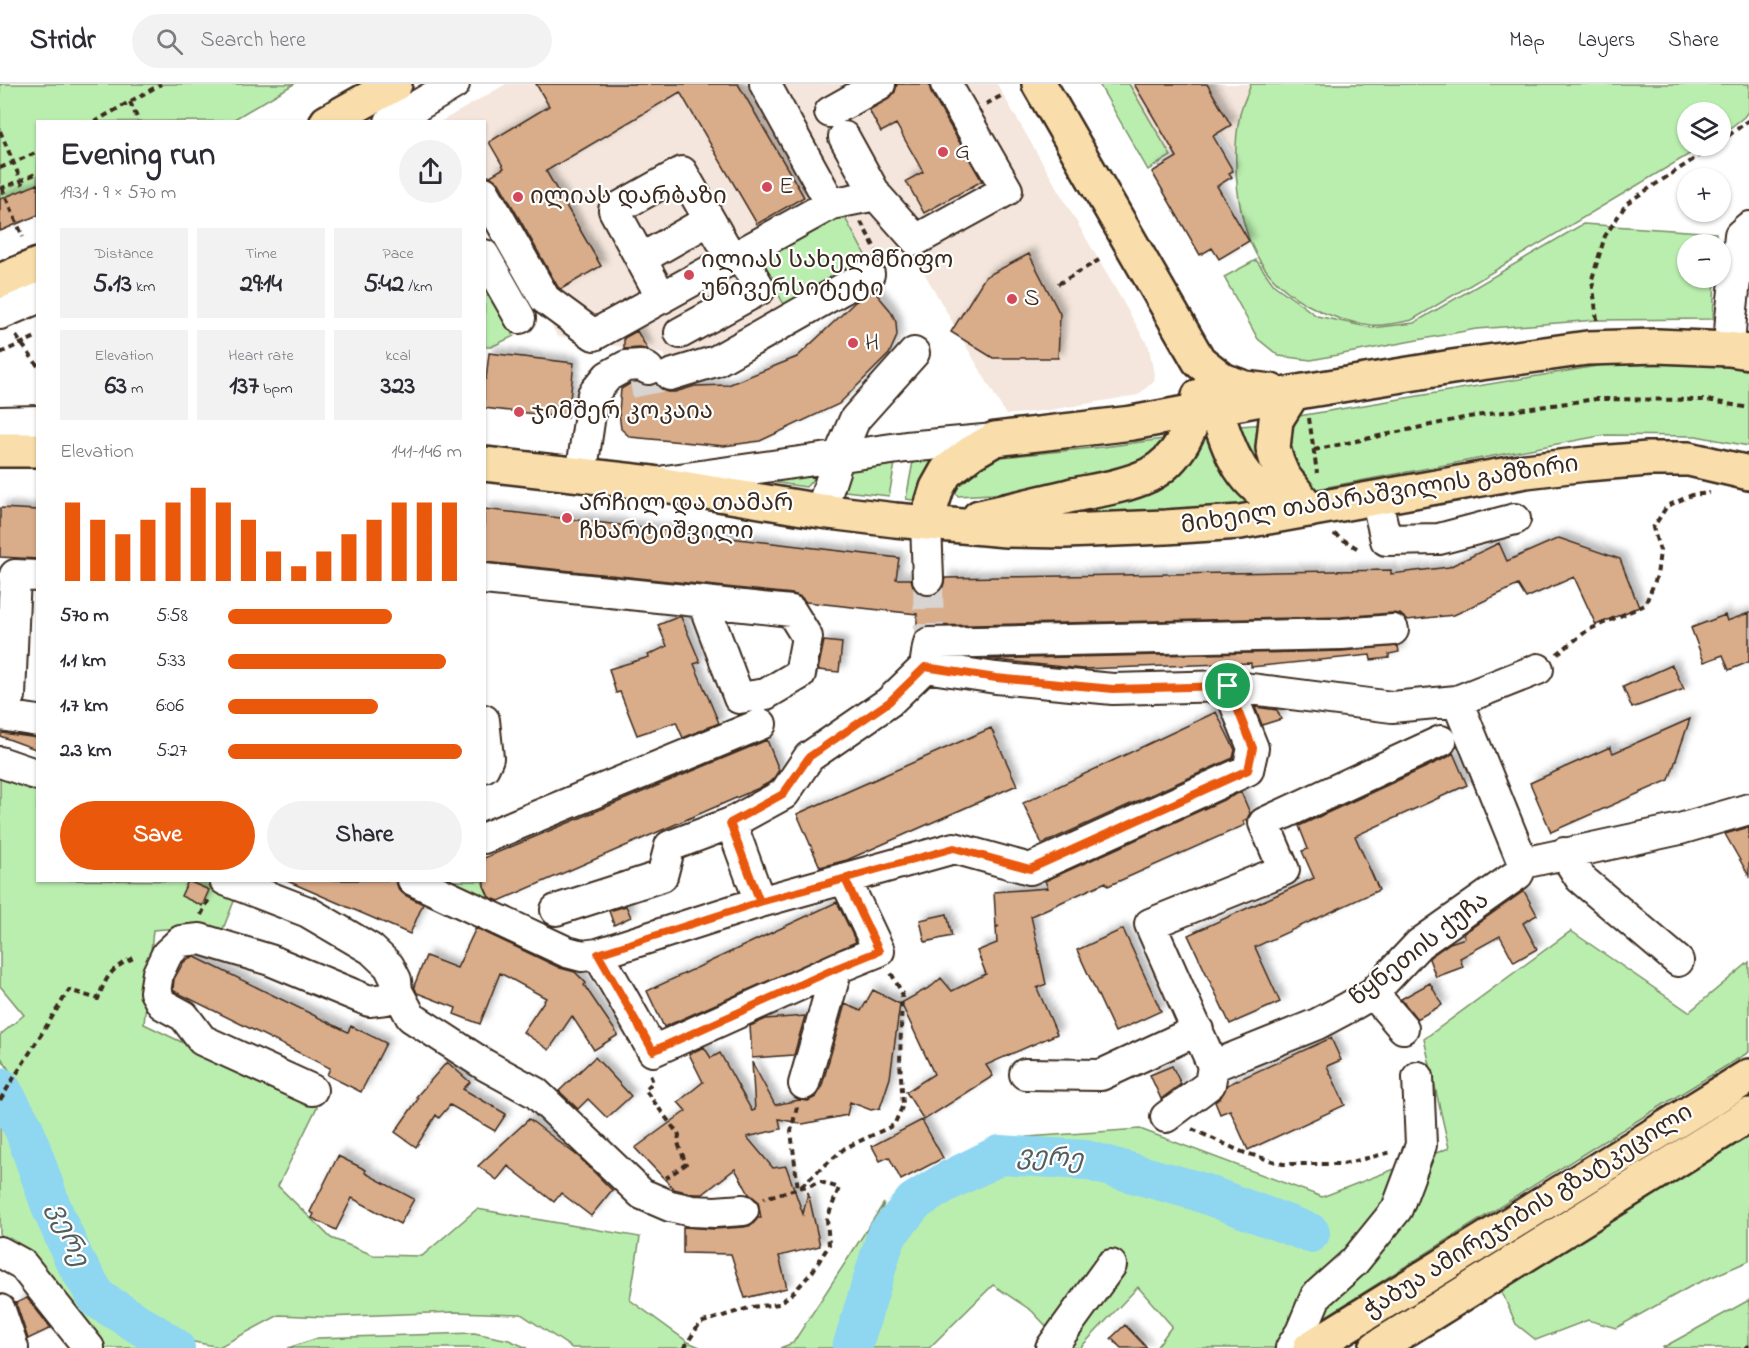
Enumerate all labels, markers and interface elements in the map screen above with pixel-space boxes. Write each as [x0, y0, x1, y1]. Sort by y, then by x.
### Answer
search box [132, 14, 552, 68]
text: Stridr [30, 21, 96, 62]
icon: search [153, 25, 186, 58]
text: Search here [201, 25, 306, 57]
text: Map [1509, 26, 1545, 56]
text: Layers [1578, 26, 1635, 56]
text: Share [1668, 26, 1719, 56]
map controls [1677, 102, 1731, 288]
button: layers [1677, 102, 1731, 156]
text: Evening run [60, 132, 215, 180]
place label: G [955, 135, 970, 170]
button: share [399, 140, 462, 203]
marker: G [936, 145, 950, 159]
button: + [1677, 168, 1731, 222]
place label: E [779, 170, 794, 205]
text: 19:31 · 9 × 570 m [60, 179, 176, 208]
place label: ილიას დარბაზი [530, 180, 727, 215]
marker: E [760, 180, 774, 194]
marker: ილიას დარბაზი [511, 190, 525, 204]
button: − [1677, 234, 1731, 288]
text: Distance [95, 242, 153, 266]
text: Time [245, 242, 277, 266]
text: Pace [382, 242, 414, 266]
place label: ილიას სახელმწიფო უნივერსიტეტი [701, 244, 953, 307]
text: 5.13 [93, 266, 132, 304]
text: 29:14 [240, 266, 282, 304]
text: 5:42 [363, 266, 404, 304]
marker: ილიას სახელმწიფო უნივერსიტეტი [682, 268, 696, 282]
text: km [132, 275, 155, 299]
text: /km [404, 275, 433, 299]
place label: S [1024, 282, 1039, 317]
marker: S [1005, 292, 1019, 306]
place label: H [865, 326, 879, 361]
marker: H [846, 336, 860, 350]
text: Elevation [95, 344, 153, 368]
text: Heart rate [228, 344, 294, 368]
text: kcal [385, 344, 411, 368]
text: 63 [105, 368, 127, 406]
text: 137 [229, 368, 259, 406]
text: 323 [381, 368, 415, 406]
text: m [127, 377, 143, 401]
text: bpm [259, 377, 293, 401]
place label: ჯიმშერ კოკაია [531, 395, 713, 430]
marker: ჯიმშერ კოკაია [512, 405, 526, 419]
text: Elevation [60, 438, 134, 467]
text: 141–146 m [391, 438, 462, 467]
street label: მიხეილ თამარაშვილის გამზირი [1179, 447, 1581, 545]
place label: არჩილ და თამარ ჩხარტიშვილი [579, 487, 793, 550]
marker: არჩილ და თამარ ჩხარტიშვილი [560, 511, 574, 525]
text: 570 m [60, 602, 109, 631]
text: 5:58 [156, 602, 188, 631]
text: 1.1 km [60, 647, 106, 676]
text: 5:33 [156, 647, 186, 676]
pin [1202, 660, 1253, 711]
icon: arrive [1211, 669, 1244, 702]
text: 1.7 km [60, 692, 108, 721]
text: 6:06 [156, 692, 184, 721]
text: 2.3 km [60, 737, 112, 766]
text: 5:27 [156, 737, 187, 766]
button: Save [60, 801, 255, 870]
button: Share [267, 801, 462, 870]
street label: წყნეთის ქუჩა [1343, 884, 1497, 1016]
street label: ჭაბუა ამირეჯიბის გზატკეცილი [1358, 1096, 1700, 1328]
water label: ვერე [1016, 1138, 1085, 1180]
water label: ვერე [37, 1197, 98, 1274]

